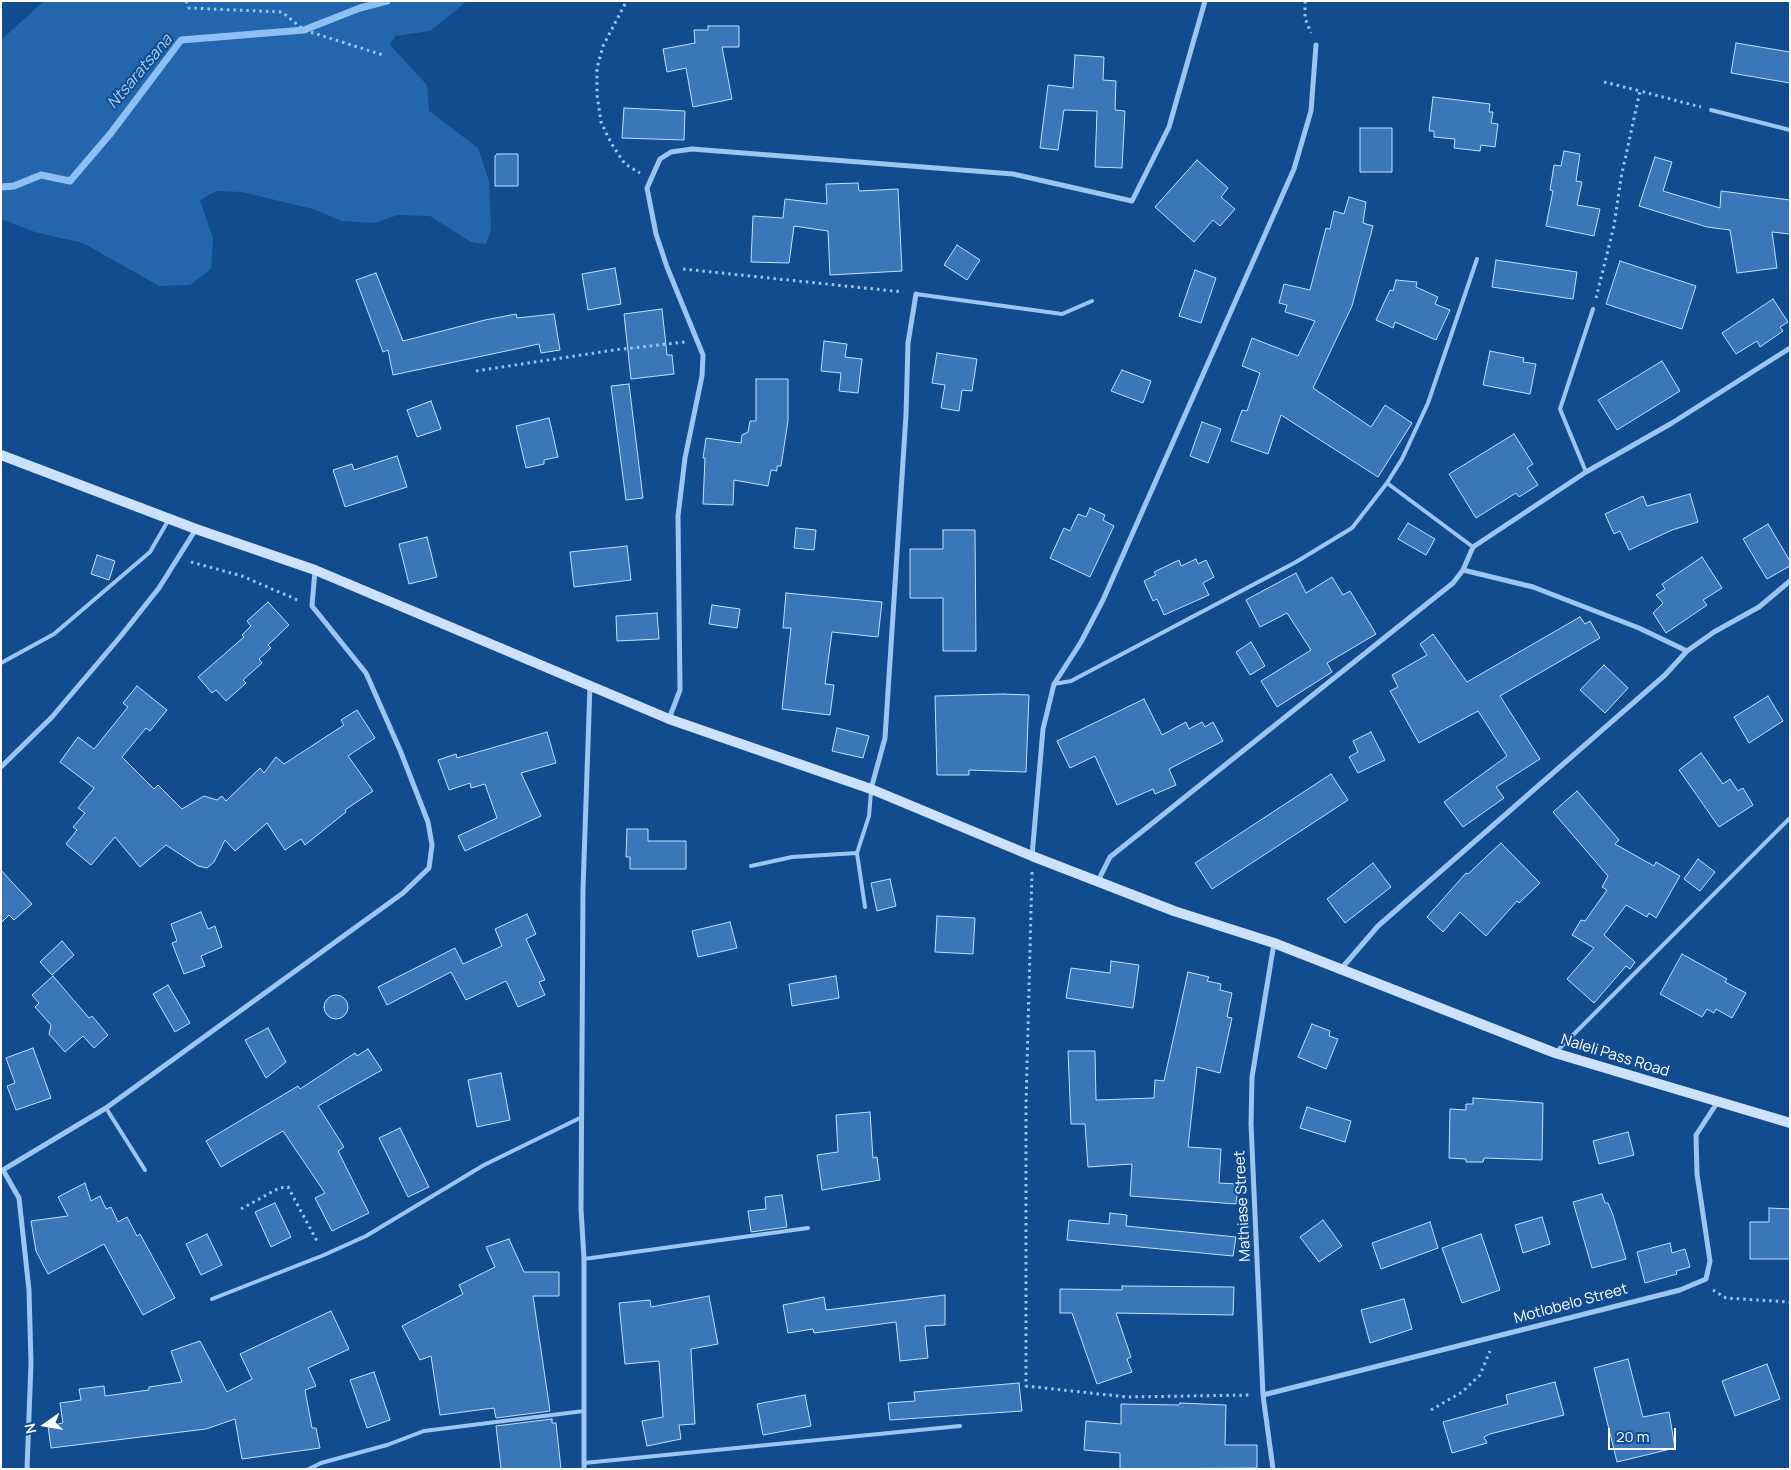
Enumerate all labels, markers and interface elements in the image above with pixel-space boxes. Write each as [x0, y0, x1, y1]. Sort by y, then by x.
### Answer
water label: Ntsaratsana [103, 31, 177, 113]
street label: Naleli Pass Road [1559, 1031, 1671, 1081]
street label: Mathiase Street [1231, 1150, 1255, 1262]
street label: Motlobelo Street [1512, 1280, 1630, 1328]
north arrow [20, 1400, 70, 1450]
scale bar [1611, 1418, 1678, 1450]
text: N [20, 1421, 40, 1436]
text: 20 m [1616, 1426, 1649, 1447]

